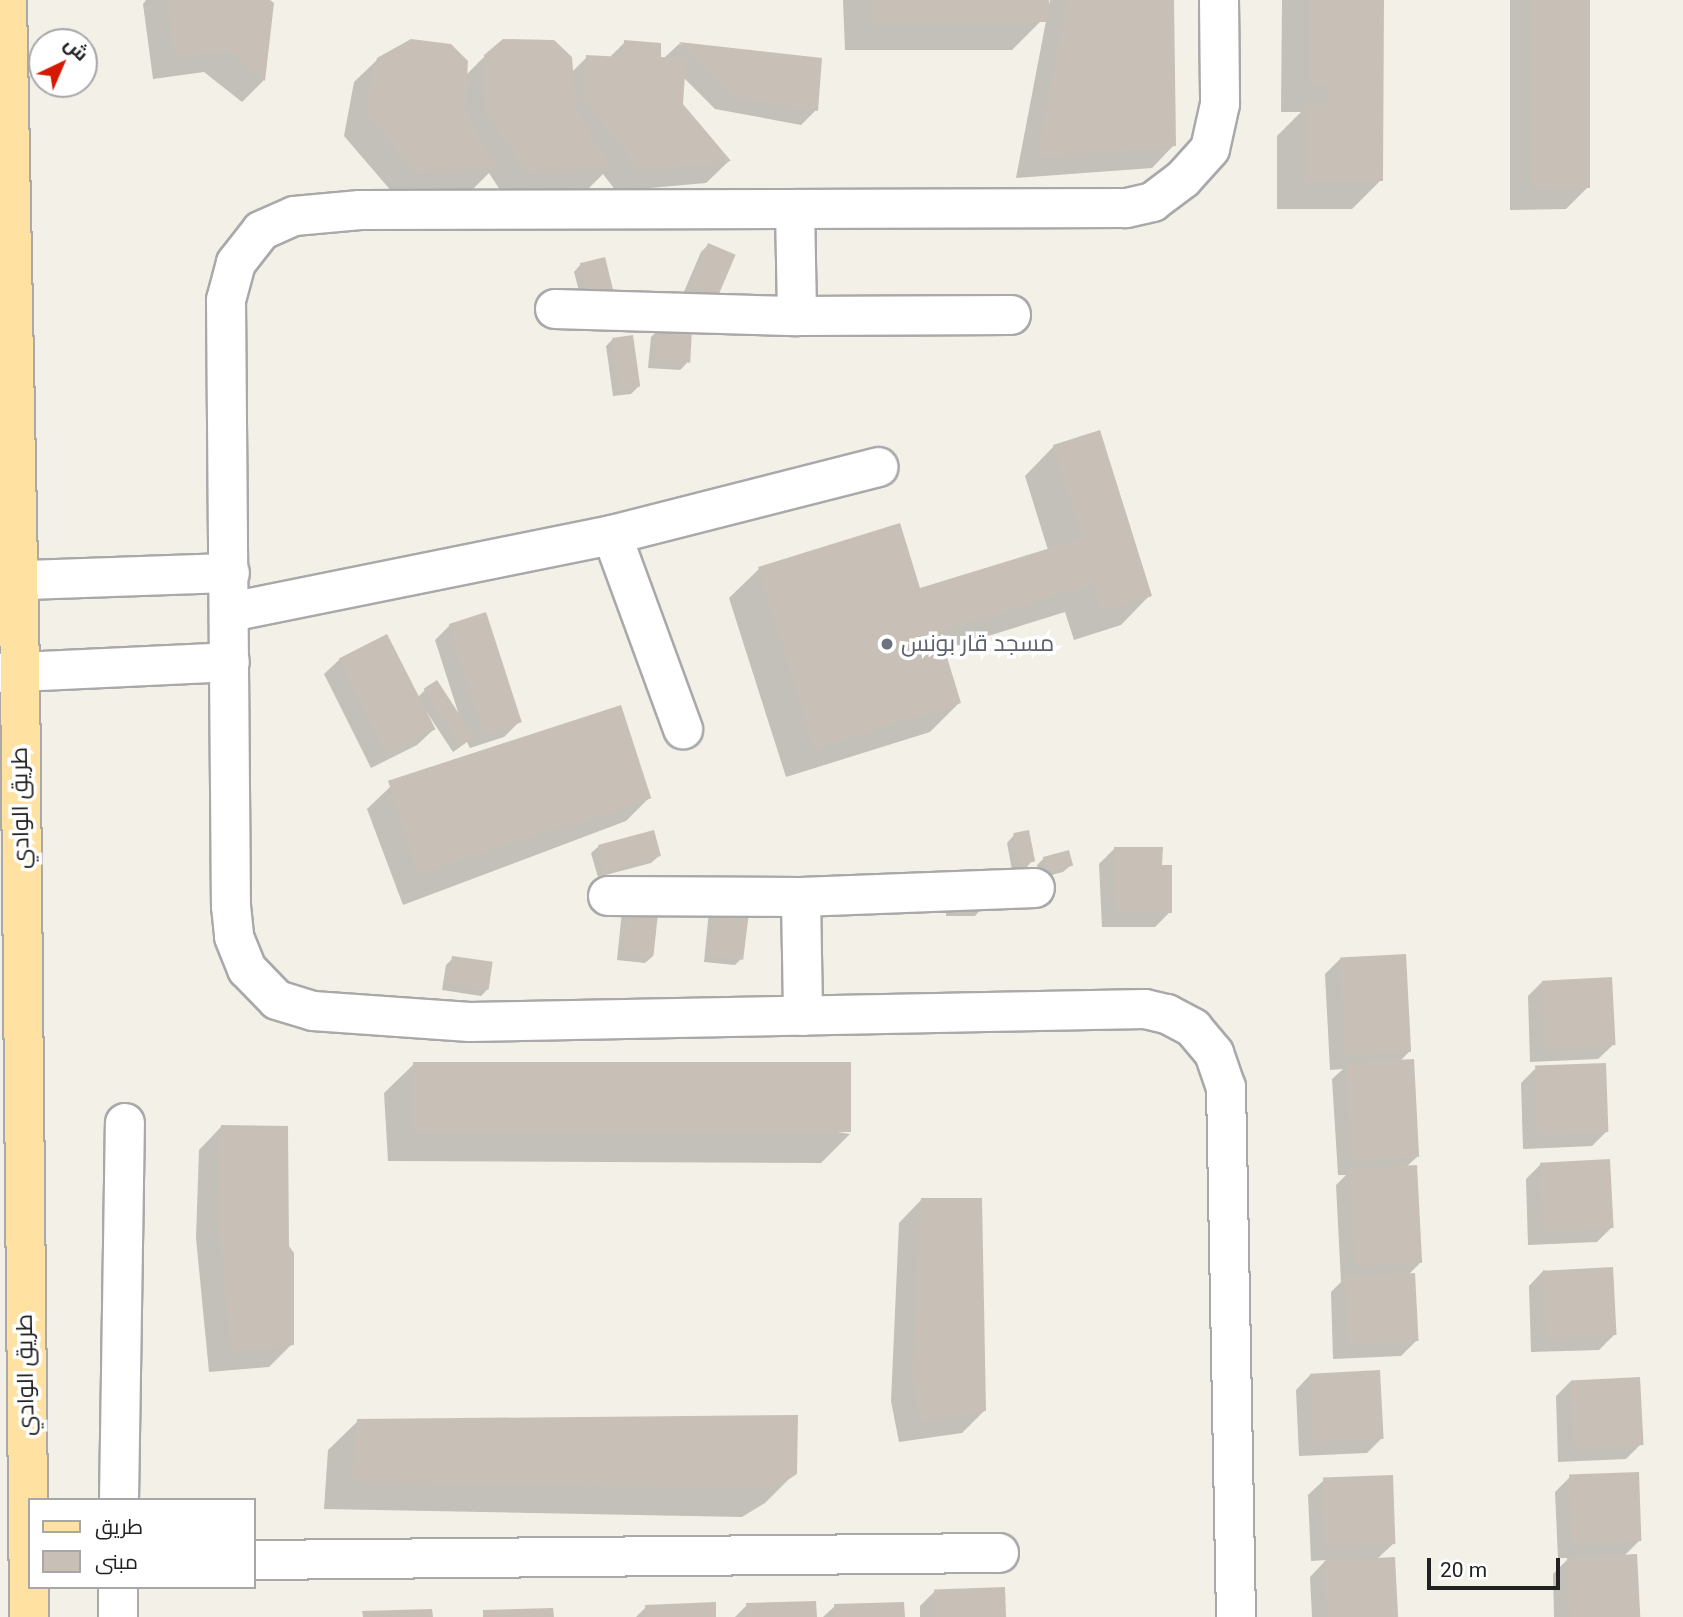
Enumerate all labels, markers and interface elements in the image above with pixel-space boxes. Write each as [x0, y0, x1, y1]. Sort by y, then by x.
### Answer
north arrow [28, 28, 98, 98]
text: ش [60, 32, 93, 66]
place label: مسجد قار بونس [901, 630, 1054, 658]
marker: مسجد قار بونس [879, 636, 895, 652]
street label: طريق الوادي [6, 747, 36, 869]
street label: طريق الوادي [11, 1314, 41, 1436]
legend [28, 1498, 256, 1589]
text: طريق [95, 1515, 143, 1539]
scale bar [1431, 1544, 1564, 1588]
text: مبنى [95, 1550, 138, 1574]
text: 20 m [1440, 1558, 1487, 1582]

